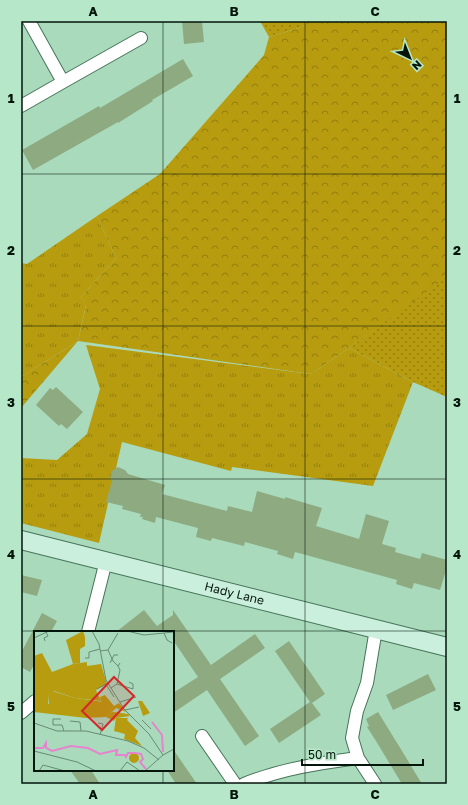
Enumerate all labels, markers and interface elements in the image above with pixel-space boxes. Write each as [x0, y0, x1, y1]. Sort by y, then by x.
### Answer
text: A [88, 3, 98, 19]
text: B [229, 3, 239, 19]
text: C [370, 3, 380, 19]
north arrow [390, 38, 430, 78]
text: N [410, 58, 425, 73]
text: 1 [8, 90, 15, 106]
text: 1 [454, 90, 461, 106]
text: 2 [7, 242, 15, 258]
text: 2 [453, 242, 461, 258]
text: 3 [7, 394, 15, 410]
text: 3 [453, 394, 461, 410]
text: 4 [7, 546, 15, 562]
text: 4 [453, 546, 461, 562]
street label: Hady Lane [203, 578, 266, 608]
inset map [34, 631, 174, 771]
text: 5 [7, 698, 15, 714]
text: 5 [453, 698, 461, 714]
scale bar [302, 741, 423, 767]
text: 50 m [308, 747, 336, 762]
text: A [88, 786, 98, 802]
text: B [229, 786, 239, 802]
text: C [370, 786, 380, 802]

